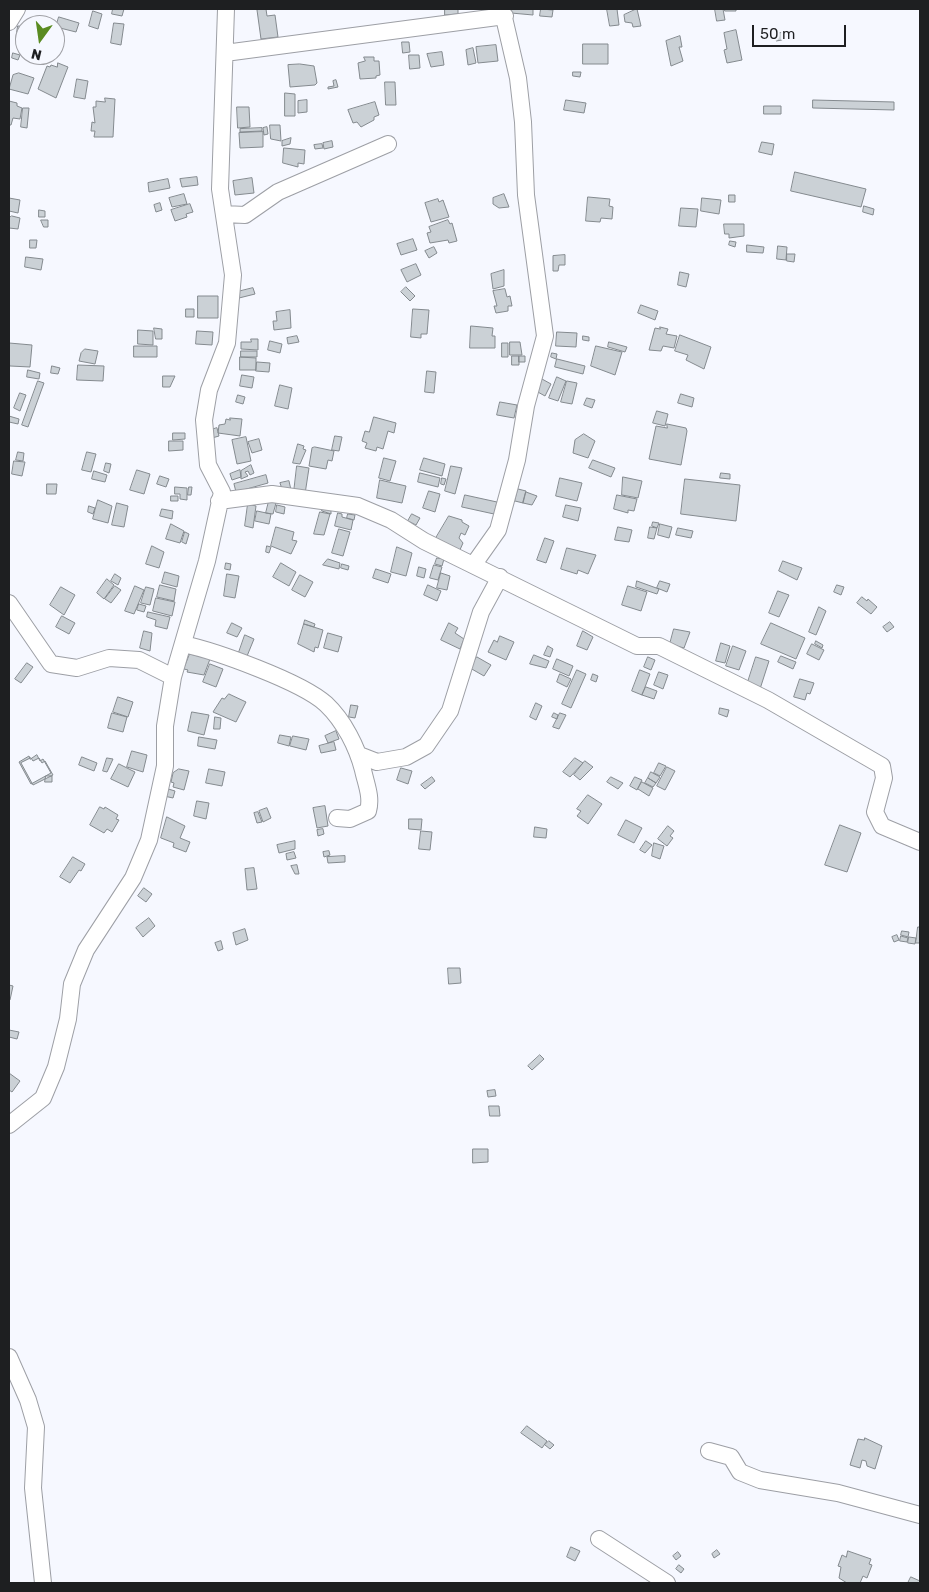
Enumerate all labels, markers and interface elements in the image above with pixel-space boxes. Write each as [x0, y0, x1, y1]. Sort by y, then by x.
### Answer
north arrow [15, 15, 65, 65]
scale bar [754, 15, 848, 47]
text: 50 m [760, 25, 795, 43]
text: N [30, 45, 43, 64]

